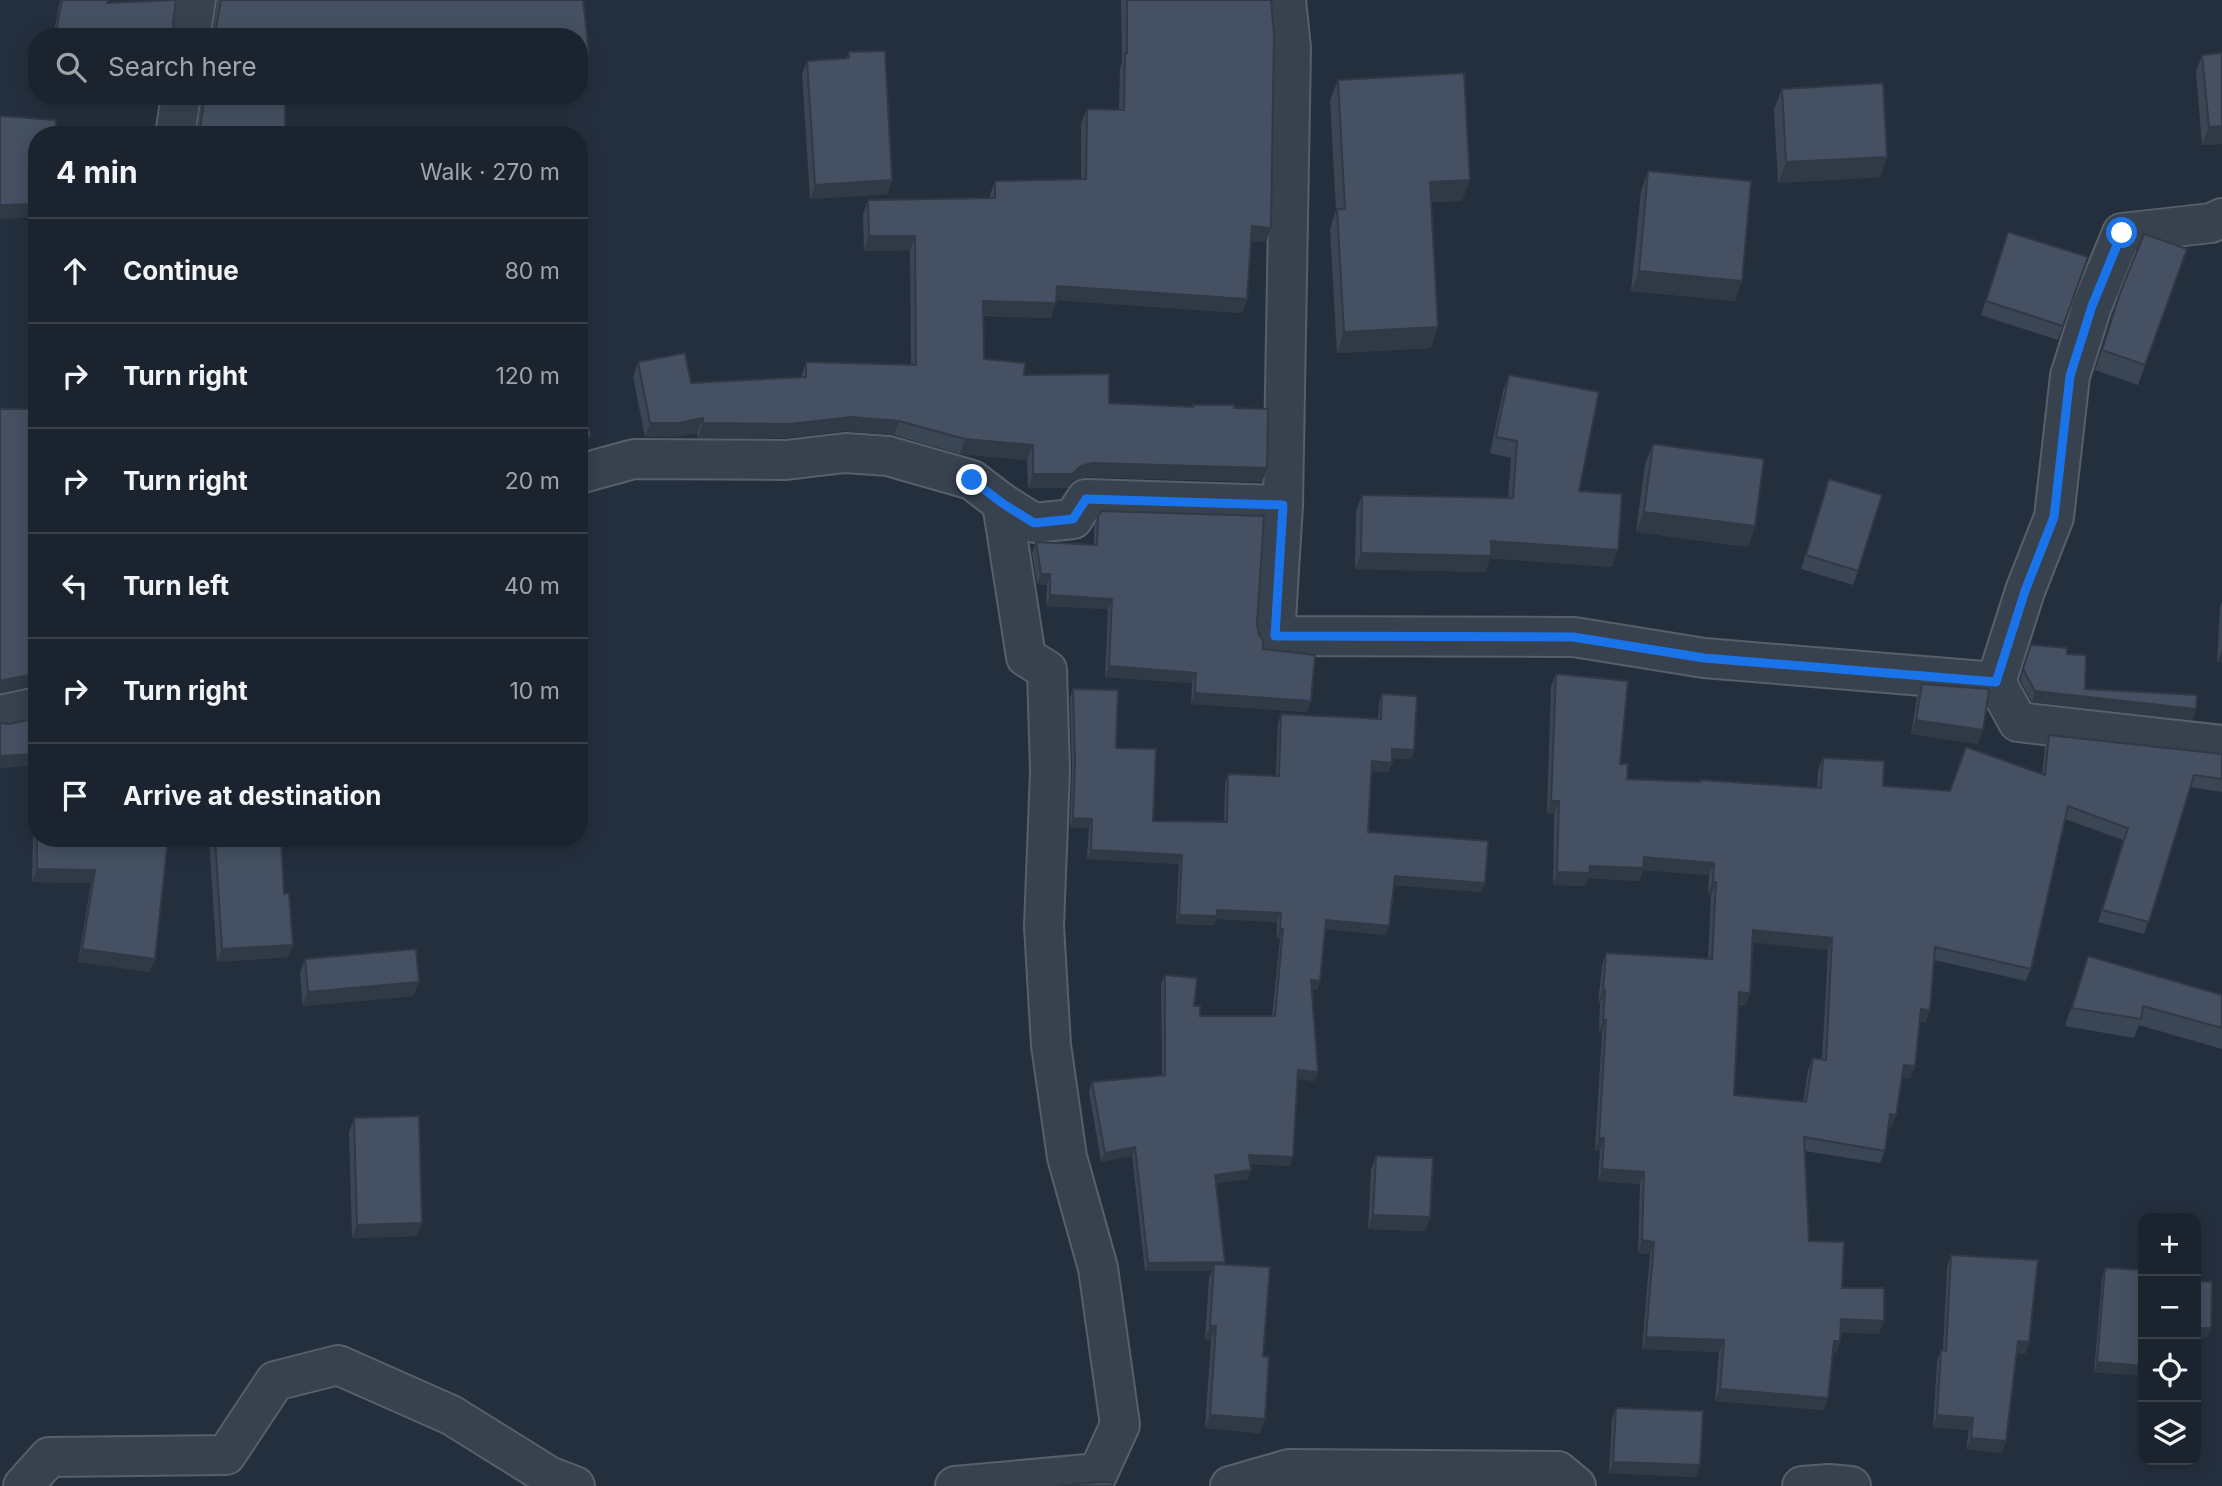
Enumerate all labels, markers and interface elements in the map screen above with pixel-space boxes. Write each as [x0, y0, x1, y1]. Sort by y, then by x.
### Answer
search box [28, 28, 588, 105]
icon: search [52, 48, 90, 86]
text: Search here [108, 51, 257, 82]
text: 4 min [56, 154, 138, 190]
text: Walk · 270 m [420, 158, 560, 186]
route start [2106, 217, 2137, 248]
icon: ahead [56, 252, 94, 290]
text: Continue [123, 255, 239, 286]
text: 80 m [505, 257, 560, 285]
icon: right [56, 357, 94, 395]
text: Turn right [123, 360, 248, 391]
text: 120 m [495, 362, 560, 390]
icon: right [56, 462, 94, 500]
route end [956, 464, 987, 495]
text: Turn right [123, 465, 248, 496]
text: 20 m [505, 467, 560, 495]
icon: left [56, 567, 94, 605]
text: Turn left [123, 570, 229, 601]
text: 40 m [504, 572, 560, 600]
icon: right [56, 672, 94, 710]
text: Turn right [123, 675, 248, 706]
text: 10 m [510, 677, 560, 705]
icon: arrive [56, 777, 94, 815]
text: Arrive at destination [123, 780, 382, 811]
map controls [2138, 1213, 2201, 1465]
button: + [2138, 1213, 2201, 1276]
button: − [2138, 1276, 2201, 1339]
button: locate [2138, 1339, 2201, 1402]
button: layers [2138, 1402, 2201, 1465]

